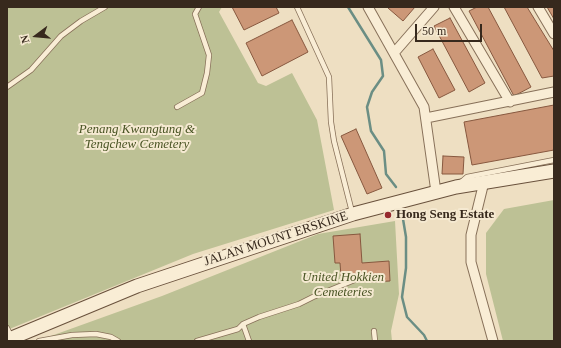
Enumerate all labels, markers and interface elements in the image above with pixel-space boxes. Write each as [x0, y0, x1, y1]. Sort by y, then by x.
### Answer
north arrow [16, 16, 56, 56]
scale bar [417, 16, 484, 42]
text: 50 m [422, 24, 446, 38]
text: N [18, 34, 31, 45]
park label: Penang Kwangtung & Tengchew Cemetery [79, 122, 195, 153]
place label: Hong Seng Estate [396, 207, 494, 223]
street label: JALAN MOUNT ERSKINE [202, 208, 350, 270]
marker: Hong Seng Estate [383, 210, 393, 220]
park label: United Hokkien Cemeteries [302, 270, 384, 301]

